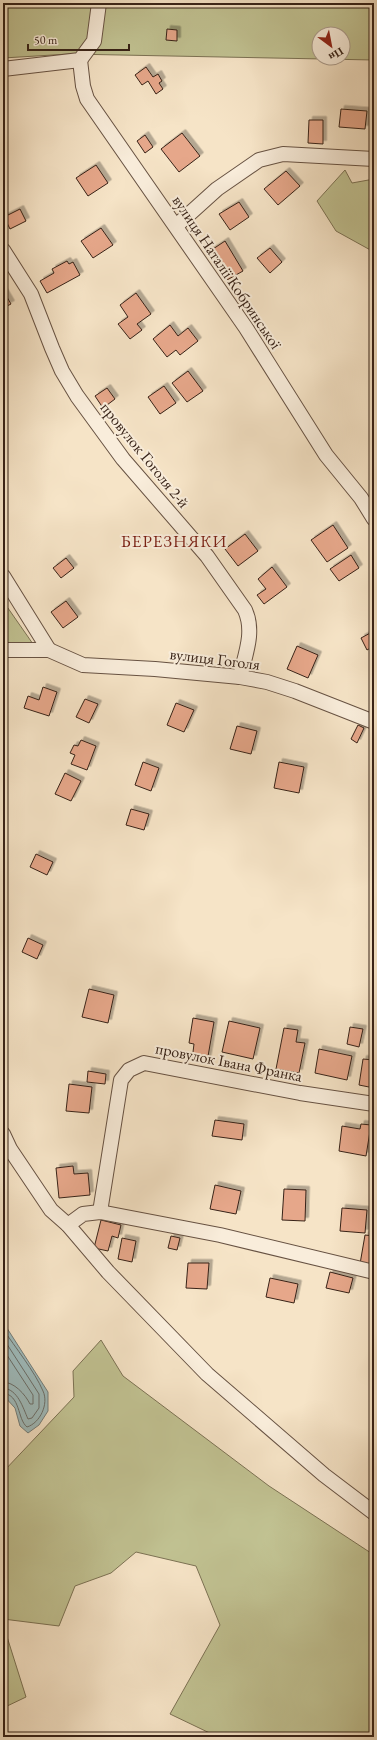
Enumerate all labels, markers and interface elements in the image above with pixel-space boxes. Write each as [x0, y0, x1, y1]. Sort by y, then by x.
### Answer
scale bar [28, 26, 129, 52]
north arrow [311, 26, 351, 66]
text: 50 m [34, 32, 58, 48]
text: Пн [326, 45, 346, 65]
street label: вулиця Наталії Кобринської [168, 191, 287, 354]
street label: провулок Гоголя 2-й [96, 398, 195, 513]
district label: БЕРЕЗНЯКИ [121, 530, 227, 552]
street label: вулиця Гоголя [169, 643, 261, 675]
street label: провулок Івана Франка [154, 1037, 305, 1087]

